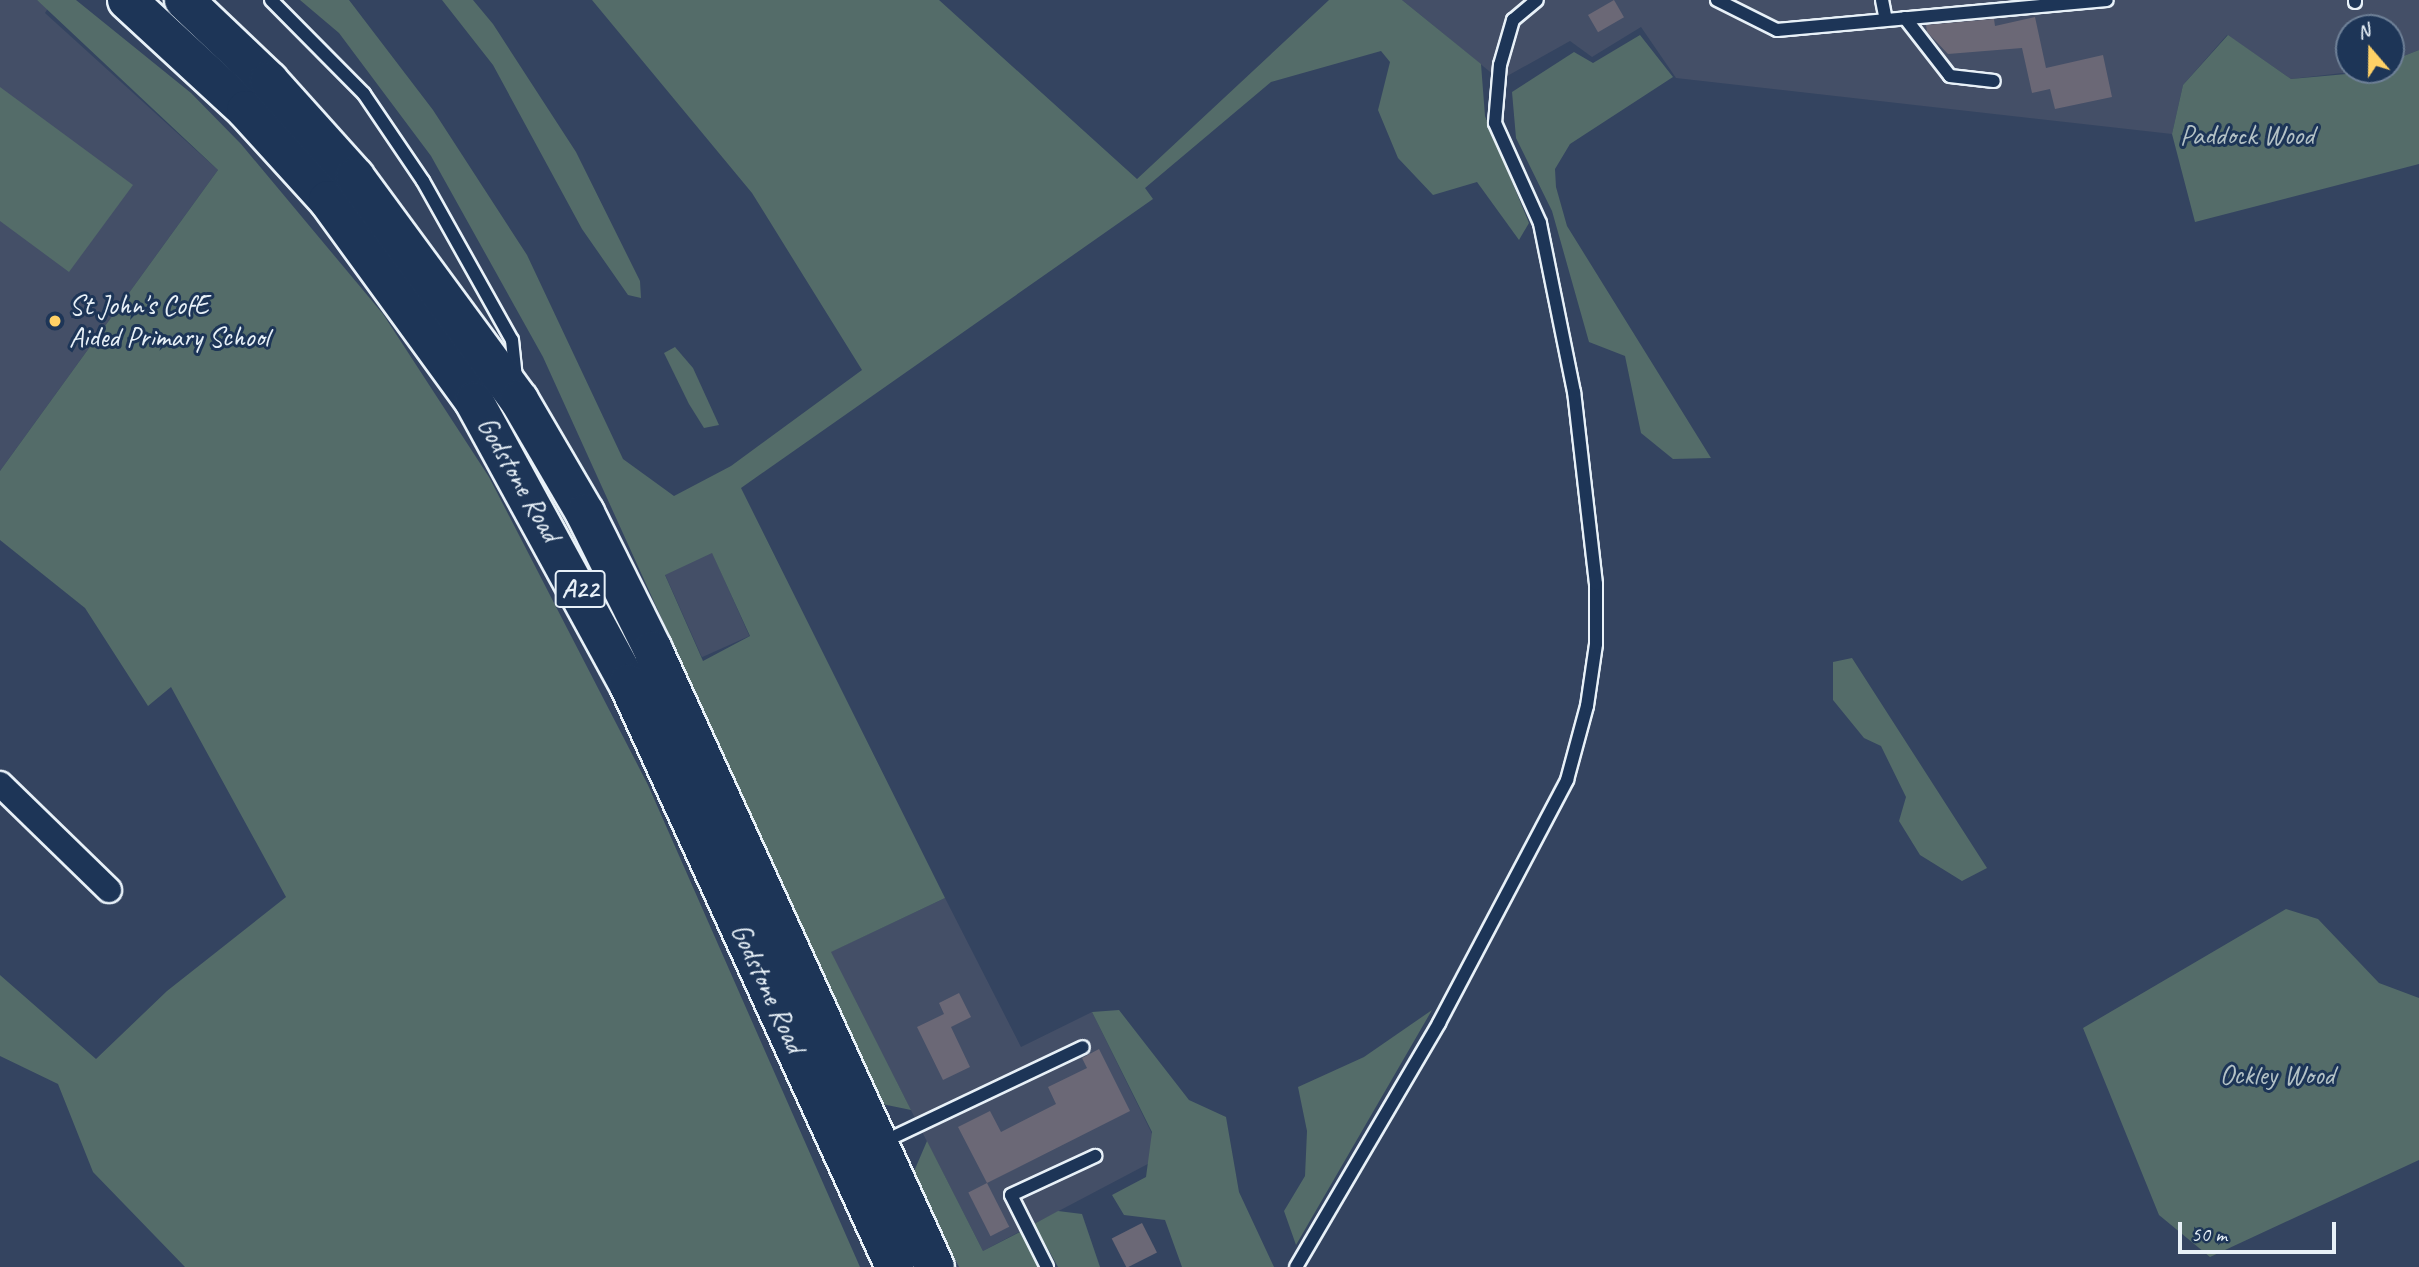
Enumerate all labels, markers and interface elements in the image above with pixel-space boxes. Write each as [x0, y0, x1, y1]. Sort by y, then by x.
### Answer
north arrow [2335, 14, 2405, 84]
text: N [2354, 18, 2373, 44]
park label: Paddock Wood [2180, 118, 2314, 152]
place label: St John's CofE Aided Primary School [69, 288, 270, 354]
marker: St John's CofE Aided Primary School [47, 313, 63, 329]
street label: Godstone Road [470, 411, 568, 547]
road number: A22 [554, 566, 606, 611]
street label: Godstone Road [723, 918, 813, 1058]
park label: Ockley Wood [2219, 1058, 2335, 1092]
scale bar [2181, 1208, 2338, 1252]
text: 50 m [2191, 1221, 2227, 1247]

